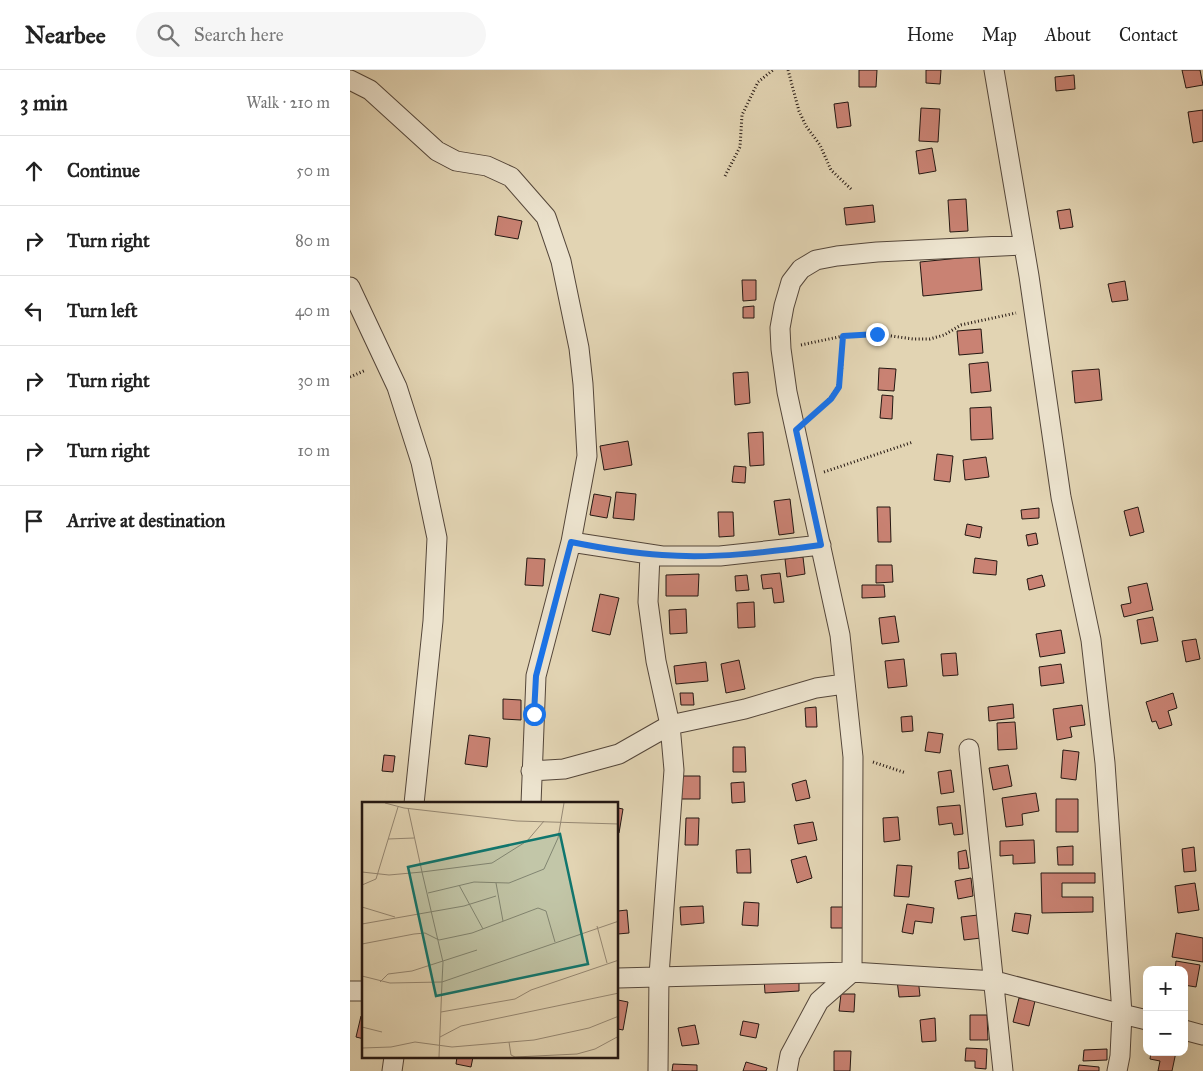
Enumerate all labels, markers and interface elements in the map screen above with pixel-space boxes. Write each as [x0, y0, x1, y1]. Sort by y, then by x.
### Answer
search box [136, 12, 486, 57]
text: Nearbee [25, 20, 106, 50]
icon: search [154, 21, 182, 49]
text: Search here [194, 23, 284, 46]
text: Home [907, 24, 954, 46]
text: Map [982, 24, 1017, 46]
text: About [1045, 24, 1091, 46]
text: Contact [1119, 24, 1178, 46]
text: 3 min [20, 90, 68, 116]
text: Walk · 210 m [246, 93, 330, 112]
icon: ahead [20, 157, 48, 185]
text: Continue [67, 159, 140, 182]
text: 50 m [296, 161, 330, 180]
icon: right [20, 227, 48, 255]
text: Turn right [67, 229, 150, 252]
text: 80 m [295, 231, 330, 250]
icon: left [20, 297, 48, 325]
text: Turn left [67, 299, 137, 322]
text: 40 m [295, 301, 330, 320]
route end [866, 323, 889, 346]
icon: right [20, 367, 48, 395]
text: Turn right [67, 369, 150, 392]
text: 30 m [297, 371, 330, 390]
icon: right [20, 437, 48, 465]
text: Turn right [67, 439, 150, 462]
text: 10 m [298, 441, 330, 460]
icon: arrive [20, 507, 48, 535]
text: Arrive at destination [67, 509, 225, 532]
route start [523, 703, 546, 726]
inset map [362, 802, 619, 1058]
map controls [1143, 966, 1188, 1056]
button: + [1143, 966, 1188, 1011]
button: − [1143, 1011, 1188, 1056]

